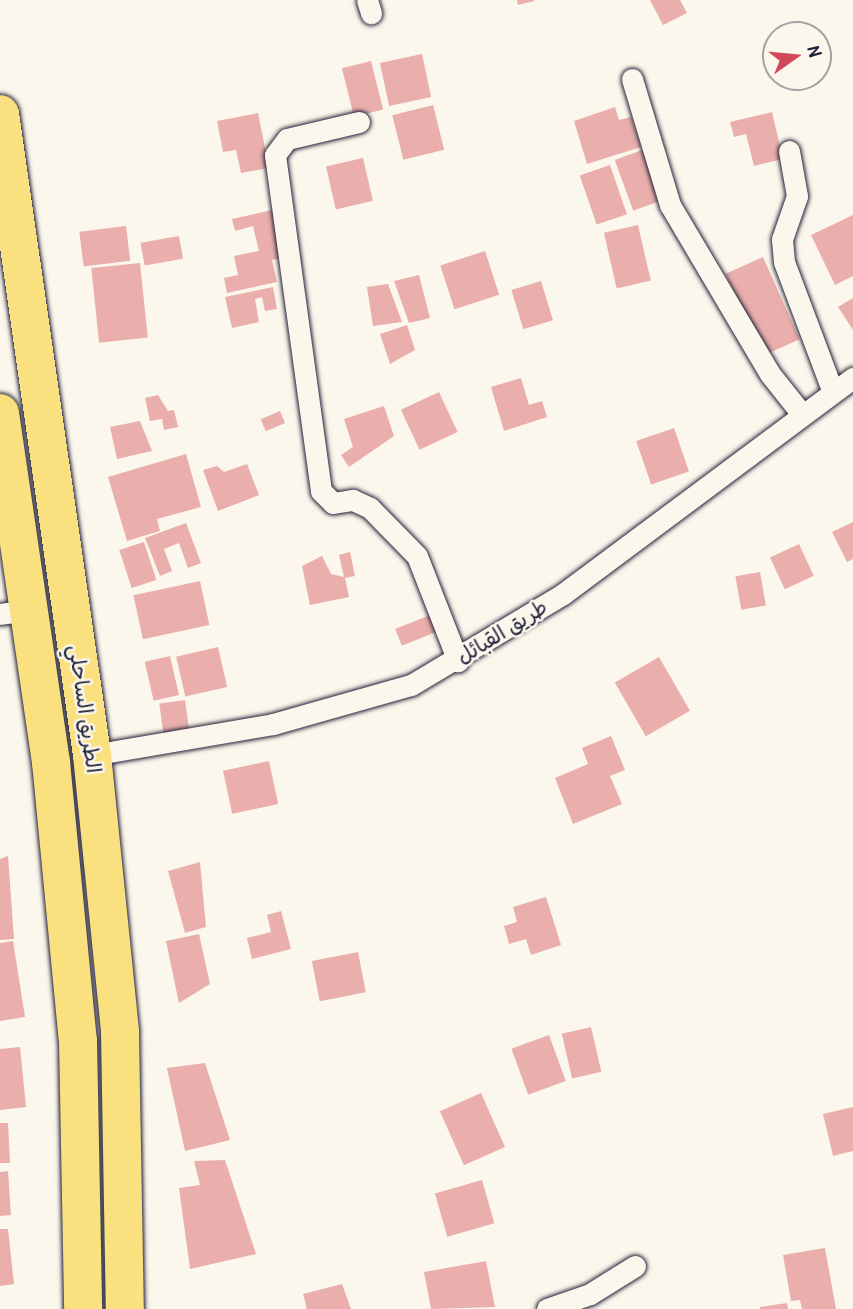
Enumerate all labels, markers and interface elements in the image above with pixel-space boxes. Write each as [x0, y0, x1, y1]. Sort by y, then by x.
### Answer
north arrow [762, 21, 832, 91]
text: N [801, 43, 829, 59]
street label: طريق القبائل [452, 594, 552, 670]
street label: الطريق الساحلي [64, 643, 106, 775]

